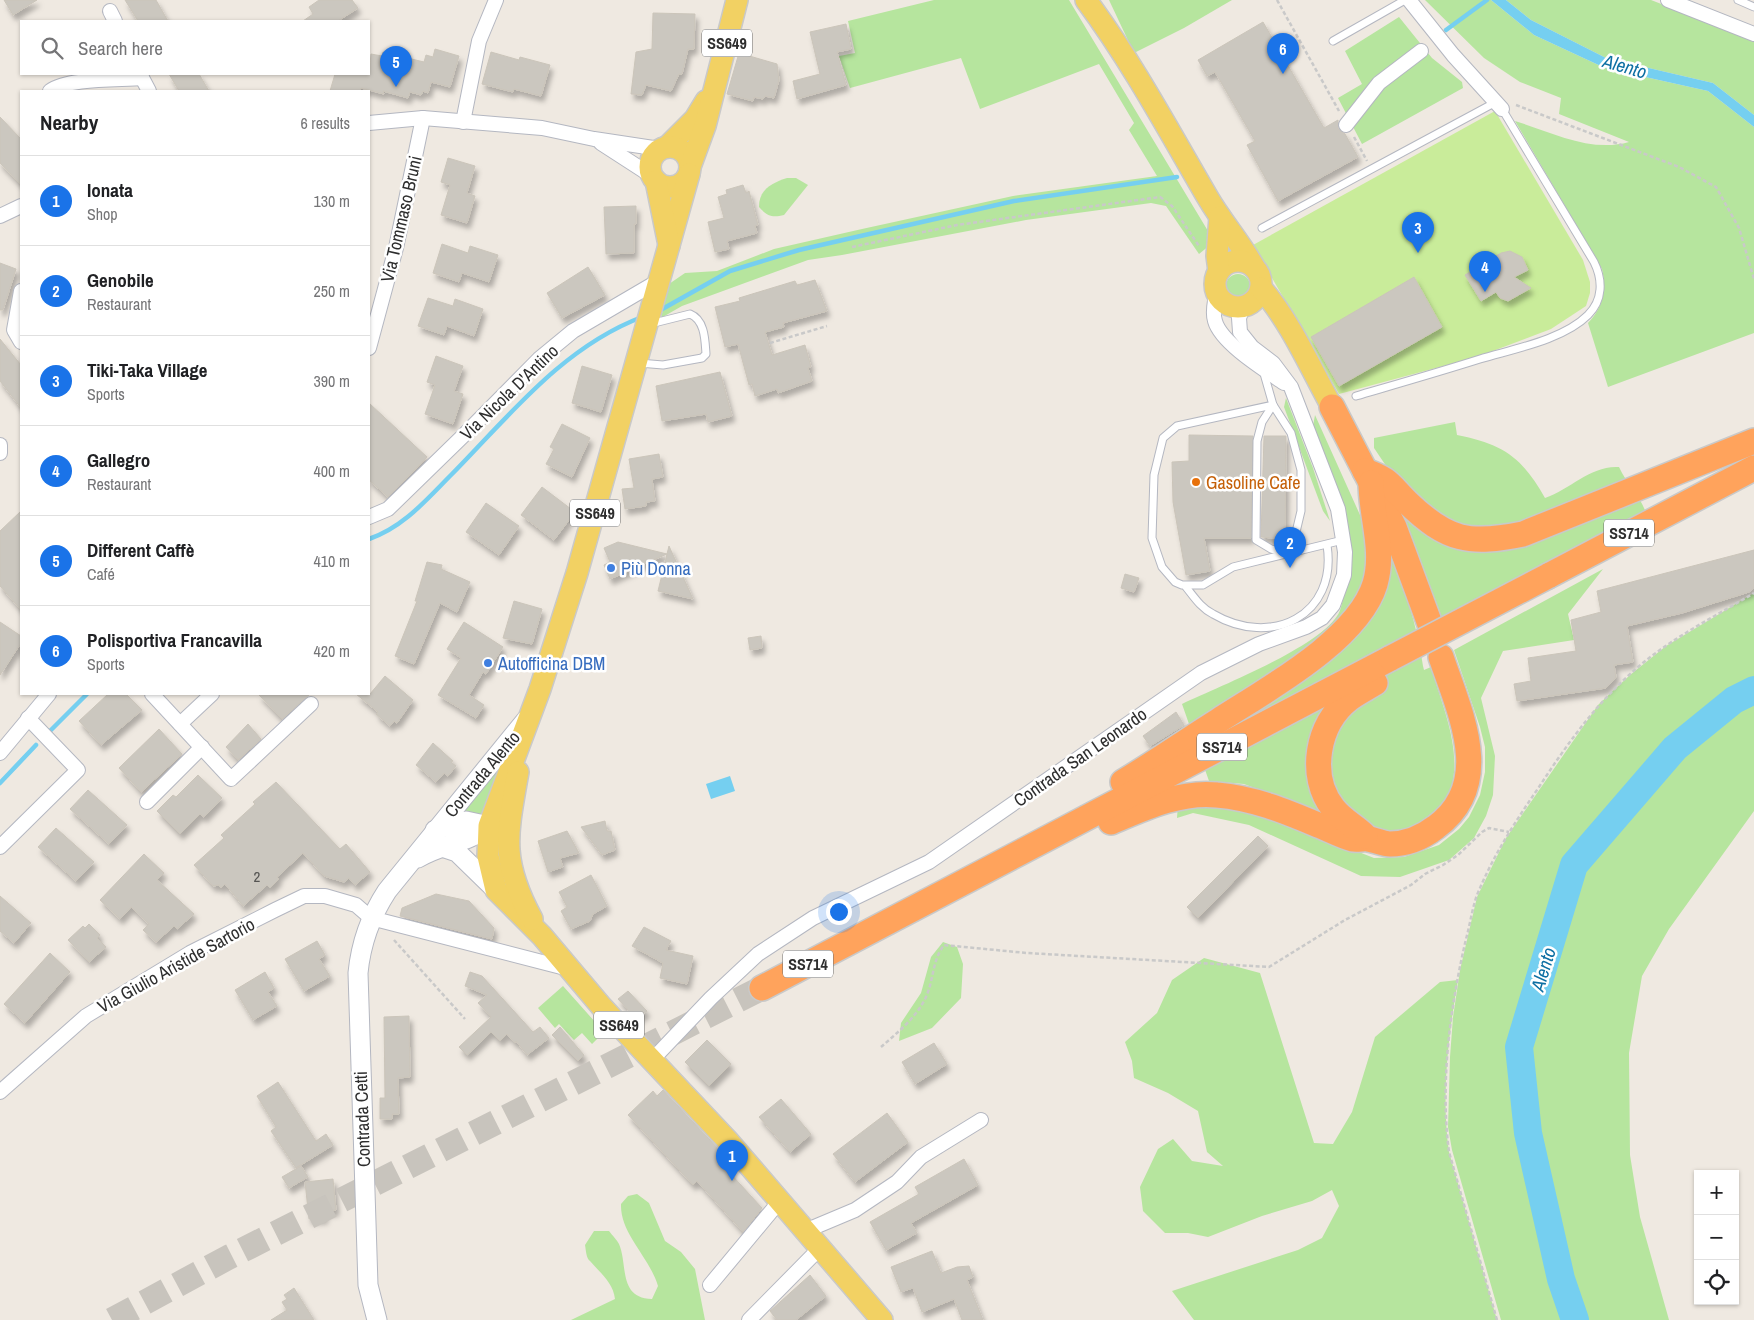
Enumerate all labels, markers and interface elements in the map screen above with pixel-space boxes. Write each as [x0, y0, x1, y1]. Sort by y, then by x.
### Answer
search box [20, 20, 370, 75]
road number: SS649 [702, 29, 752, 56]
pin: 6 [1267, 33, 1299, 74]
icon: search [38, 34, 66, 62]
text: Search here [78, 35, 163, 61]
pin: 5 [380, 46, 412, 87]
water label: Alento [1599, 47, 1650, 85]
text: Nearby [40, 108, 98, 137]
text: 6 results [300, 112, 350, 134]
street label: Via Tommaso Bruni [374, 153, 428, 285]
text: Ionata [87, 177, 133, 203]
text: 1 [52, 190, 60, 212]
text: 130 m [314, 190, 350, 212]
text: Shop [87, 203, 118, 225]
pin: 3 [1402, 212, 1434, 253]
pin: 4 [1469, 251, 1501, 292]
text: Genobile [87, 267, 154, 293]
text: 2 [52, 280, 60, 302]
text: 250 m [314, 280, 350, 302]
text: Restaurant [87, 293, 151, 315]
street label: Via Nicola D'Antino [454, 339, 564, 445]
text: Tiki-Taka Village [87, 357, 207, 383]
text: 3 [52, 370, 60, 392]
text: 390 m [314, 370, 350, 392]
text: Sports [87, 383, 125, 405]
text: Gallegro [87, 447, 150, 473]
text: 4 [52, 460, 60, 482]
text: 400 m [314, 460, 350, 482]
place label: Gasoline Cafe [1206, 470, 1300, 495]
text: Restaurant [87, 473, 151, 495]
marker: Gasoline Cafe [1190, 476, 1202, 488]
road number: SS649 [570, 499, 620, 526]
road number: SS714 [1604, 520, 1654, 546]
pin: 2 [1274, 527, 1306, 568]
text: Different Caffè [87, 537, 194, 563]
text: 5 [52, 550, 60, 572]
text: 410 m [314, 550, 350, 572]
place label: Più Donna [621, 556, 691, 581]
marker: Più Donna [605, 562, 617, 574]
text: Café [87, 563, 115, 585]
text: Polisportiva Francavilla [87, 627, 262, 653]
text: 6 [52, 640, 60, 662]
text: 420 m [314, 640, 350, 662]
place label: Autofficina DBM [497, 651, 605, 676]
text: Sports [87, 653, 125, 675]
marker: Autofficina DBM [482, 657, 494, 669]
street label: Contrada San Leonardo [1008, 702, 1152, 812]
street label: Contrada Alento [438, 725, 526, 823]
road number: SS714 [1197, 734, 1247, 760]
house number: 2 [254, 866, 261, 887]
your location [826, 899, 852, 925]
street label: Via Giulio Aristide Sartorio [93, 911, 259, 1019]
water label: Alento [1524, 944, 1562, 995]
road number: SS714 [783, 951, 833, 978]
road number: SS649 [594, 1012, 644, 1038]
street label: Contrada Cetti [348, 1071, 376, 1167]
pin: 1 [716, 1140, 748, 1181]
map controls [1694, 1170, 1739, 1305]
button: + [1694, 1170, 1739, 1215]
button: − [1694, 1215, 1739, 1260]
button: locate [1694, 1260, 1739, 1305]

